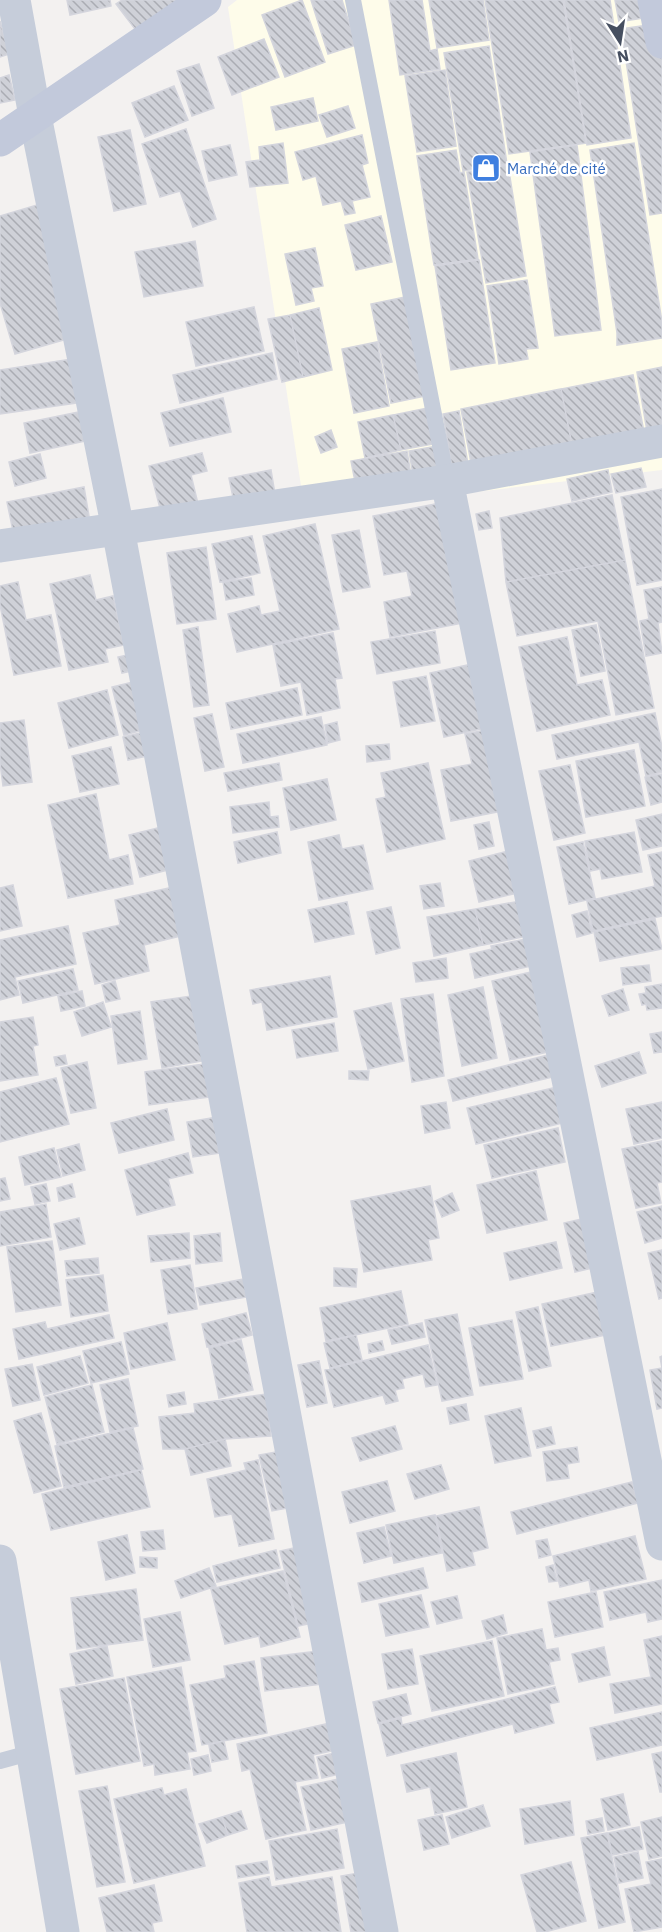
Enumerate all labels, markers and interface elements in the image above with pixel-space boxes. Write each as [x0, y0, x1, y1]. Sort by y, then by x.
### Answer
north arrow [590, 12, 650, 72]
text: N [615, 46, 631, 68]
shop icon: Marché de cité [470, 152, 502, 184]
place label: Marché de cité [507, 159, 606, 178]

